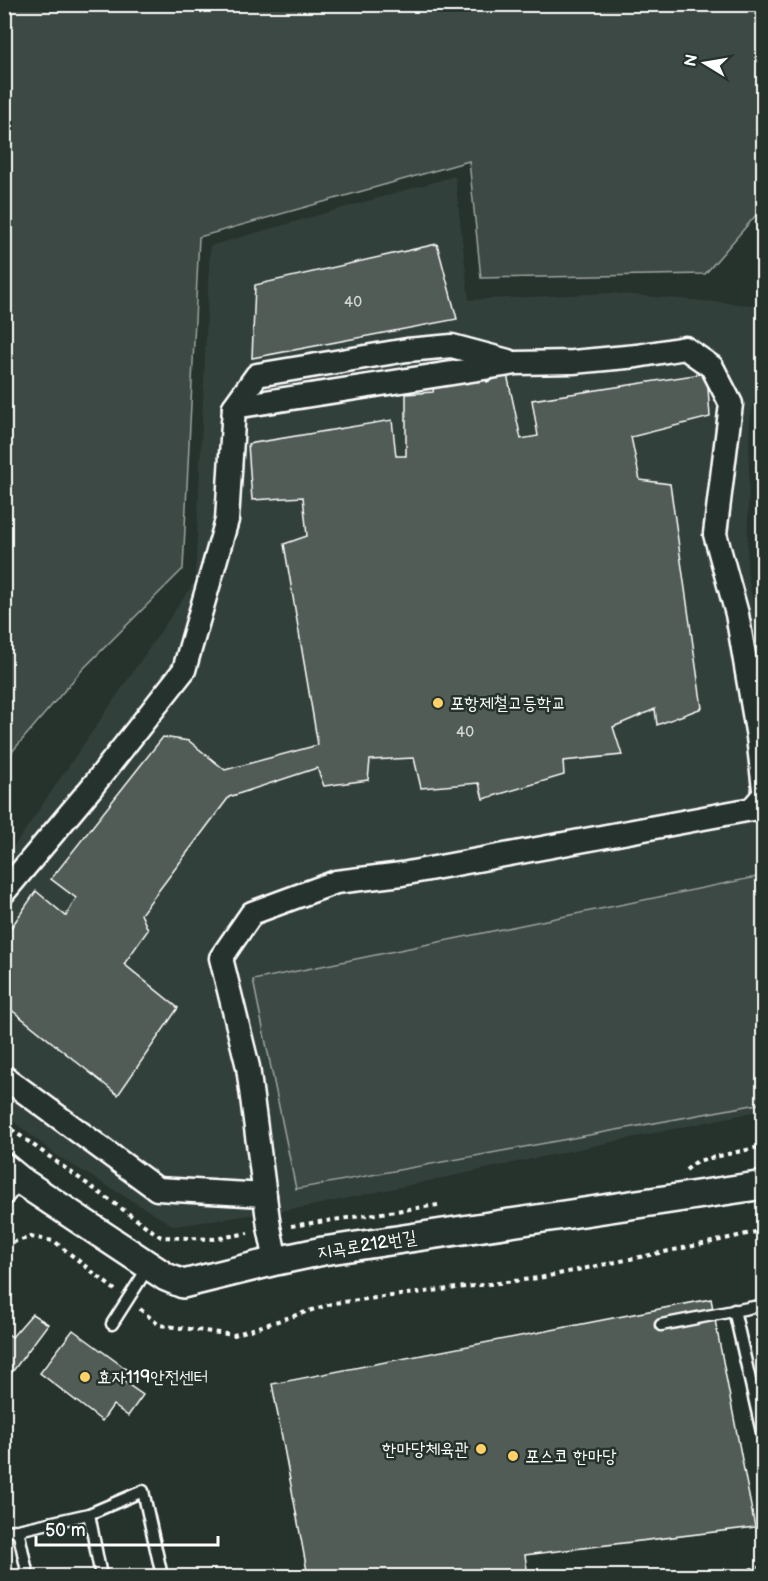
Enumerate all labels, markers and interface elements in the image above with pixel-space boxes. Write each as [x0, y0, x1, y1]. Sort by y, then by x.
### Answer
north arrow [675, 33, 735, 93]
text: N [681, 53, 702, 68]
house number: 40 [344, 293, 362, 312]
place label: 포항제철고등학교 [450, 693, 566, 714]
marker: 포항제철고등학교 [431, 696, 445, 710]
house number: 40 [456, 723, 474, 742]
street label: 지곡로212번길 [316, 1227, 419, 1263]
place label: 효자119안전센터 [97, 1367, 208, 1388]
marker: 효자119안전센터 [78, 1370, 92, 1384]
place label: 한마당체육관 [382, 1439, 469, 1460]
marker: 한마당체육관 [474, 1442, 488, 1456]
place label: 포스코 한마당 [525, 1446, 617, 1467]
marker: 포스코 한마당 [506, 1449, 520, 1463]
scale bar [36, 1509, 218, 1547]
text: 50 m [45, 1520, 86, 1541]

